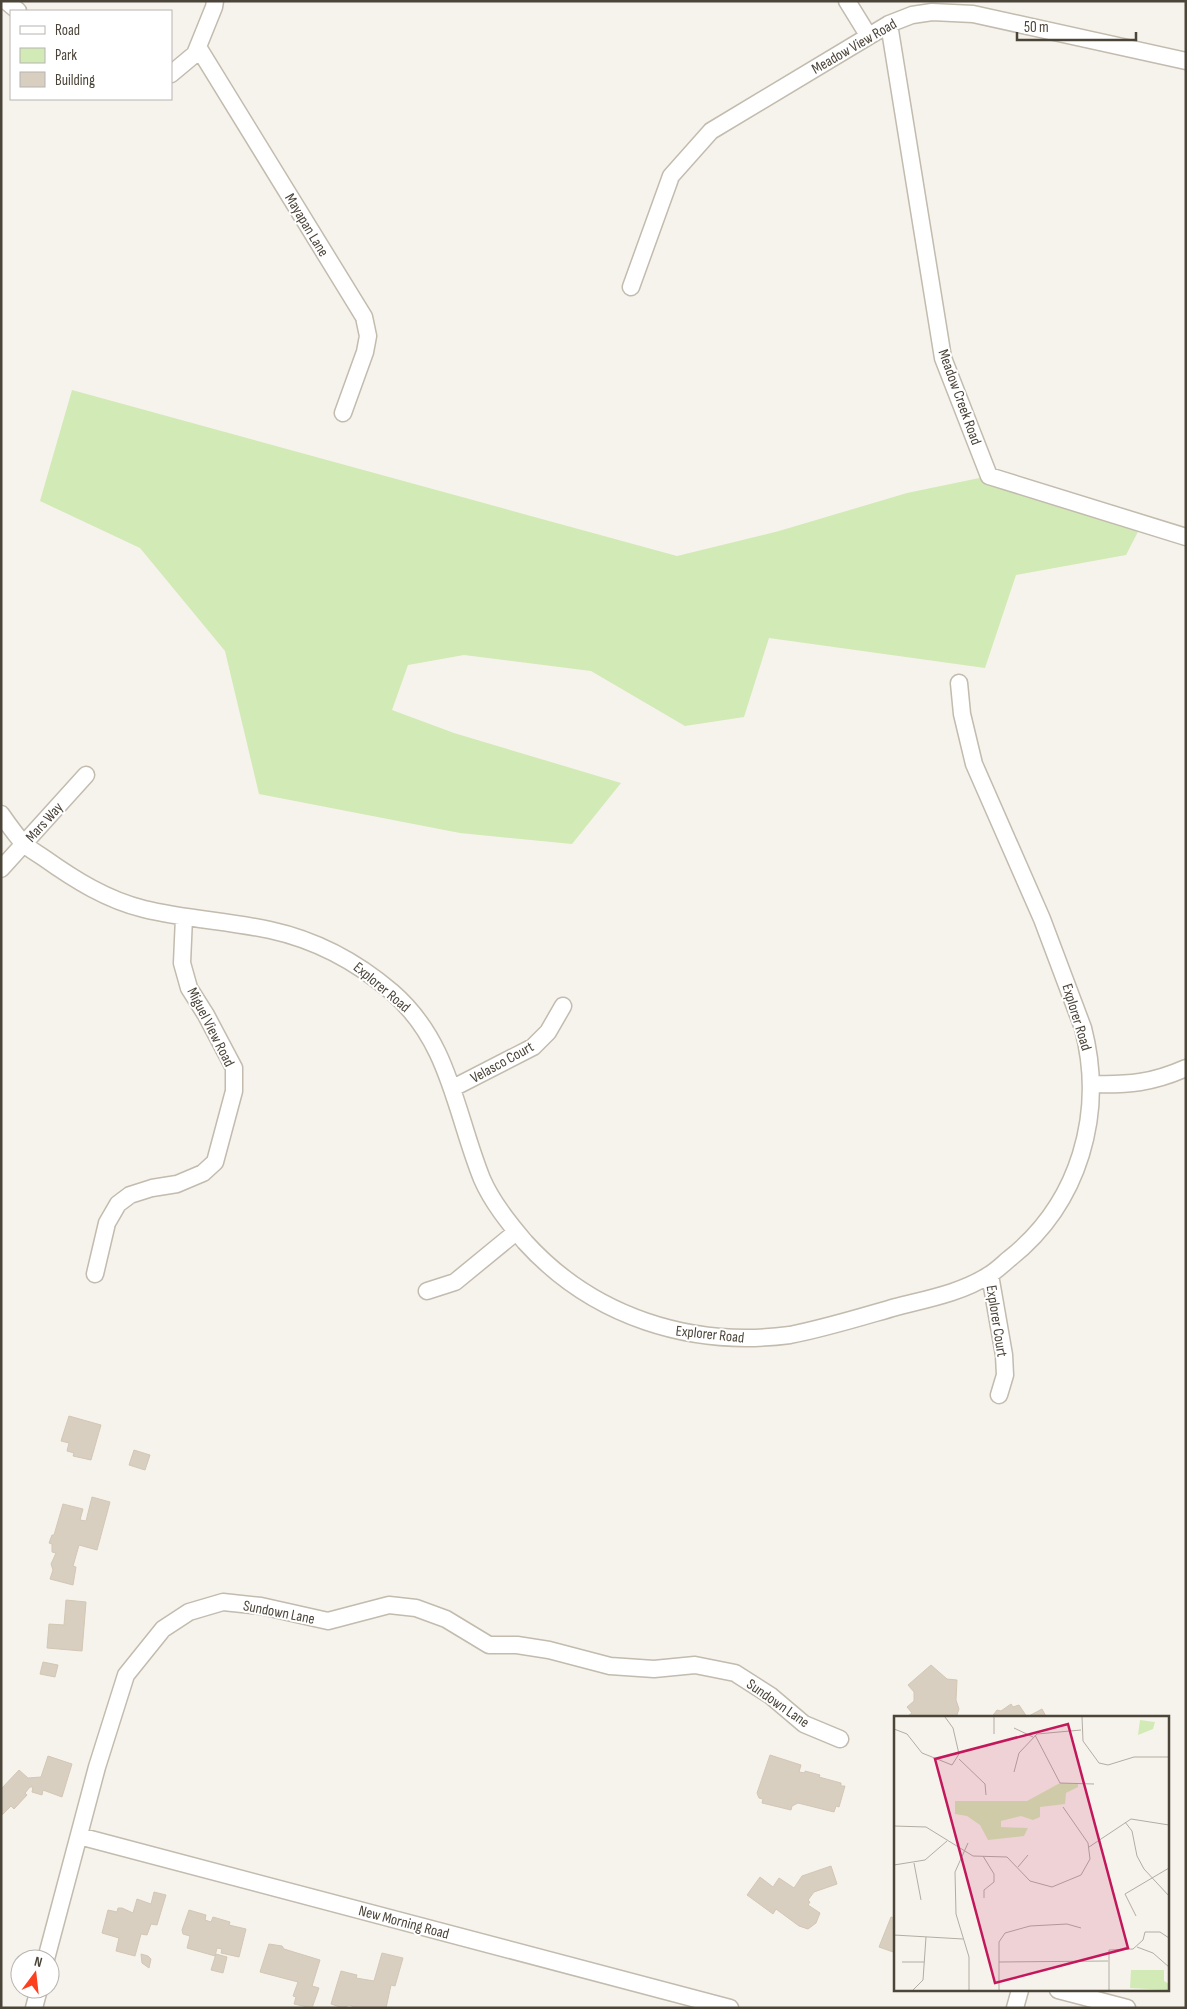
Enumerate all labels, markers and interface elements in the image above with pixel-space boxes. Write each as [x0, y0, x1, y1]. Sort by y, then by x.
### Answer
legend [10, 10, 172, 100]
scale bar [1017, 10, 1136, 42]
street label: Meadow View Road [808, 14, 900, 78]
text: 50 m [1024, 18, 1049, 37]
text: Road [55, 21, 80, 40]
text: Park [55, 46, 77, 65]
text: Building [55, 71, 95, 90]
street label: Mayapan Lane [280, 190, 333, 260]
street label: Meadow Creek Road [933, 347, 986, 448]
street label: Mars Way [21, 798, 67, 846]
street label: Explorer Road [349, 958, 414, 1017]
street label: Explorer Road [1057, 981, 1096, 1053]
street label: Miguel View Road [182, 984, 239, 1070]
street label: Velasco Court [467, 1037, 538, 1088]
street label: Explorer Court [981, 1284, 1012, 1359]
street label: Explorer Road [675, 1321, 745, 1348]
street label: Sundown Lane [241, 1596, 316, 1629]
street label: Sundown Lane [743, 1675, 813, 1732]
inset map [894, 1716, 1170, 1992]
street label: New Morning Road [357, 1901, 451, 1944]
north arrow [10, 1949, 60, 1999]
text: N [32, 1953, 44, 1971]

